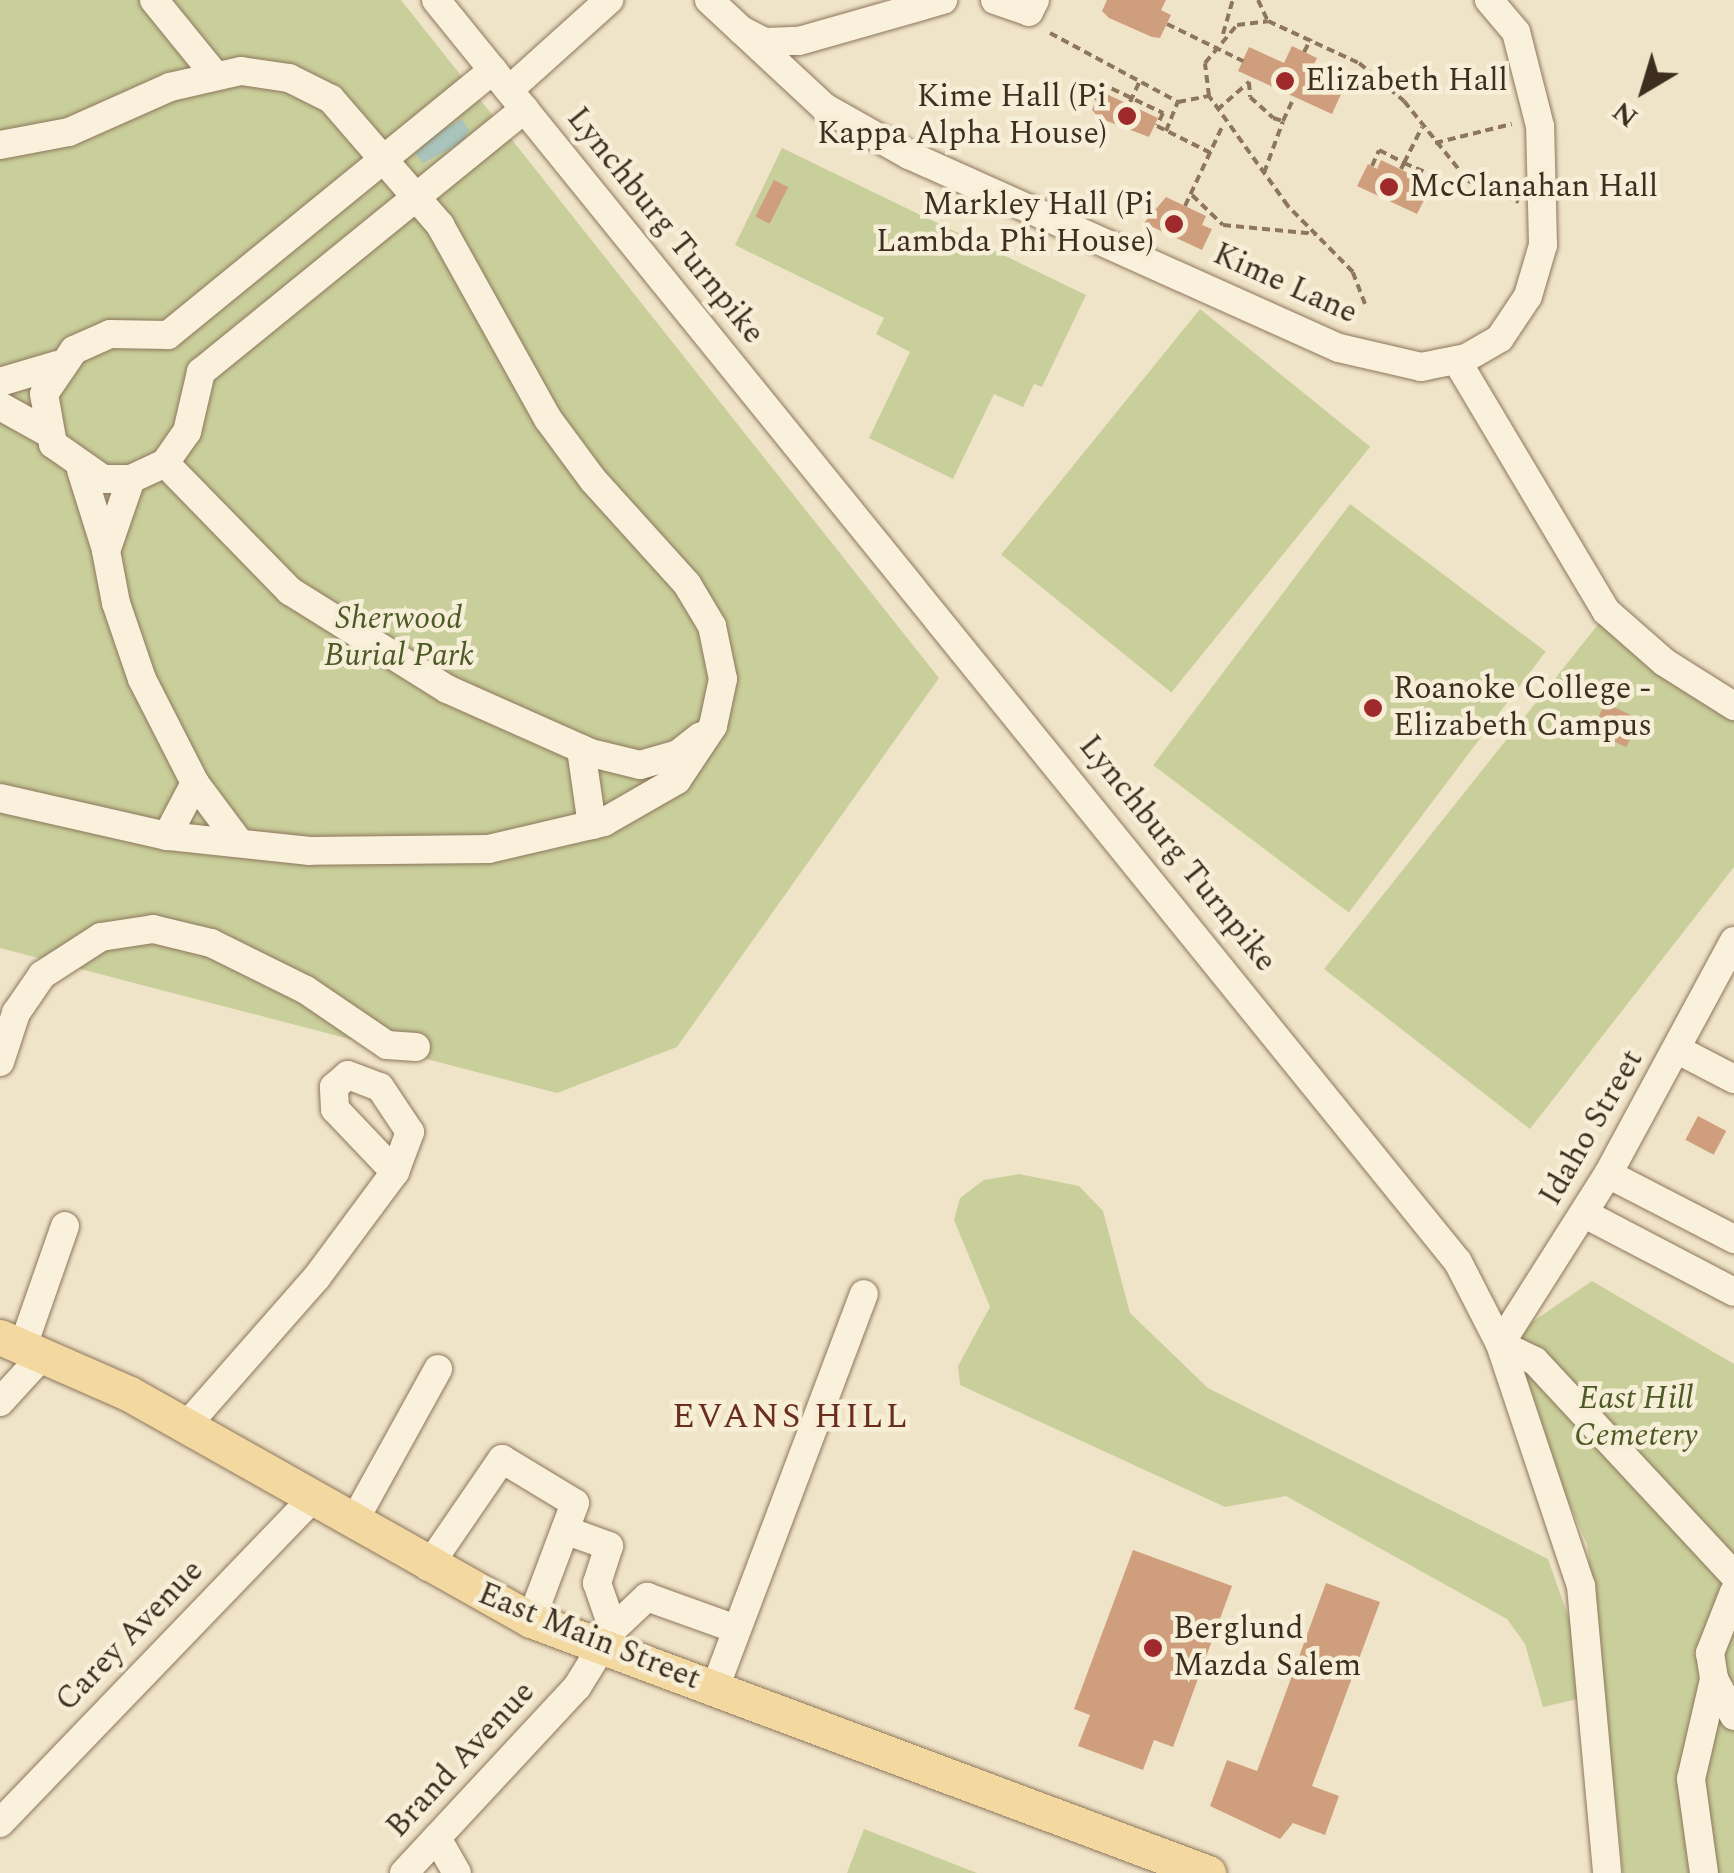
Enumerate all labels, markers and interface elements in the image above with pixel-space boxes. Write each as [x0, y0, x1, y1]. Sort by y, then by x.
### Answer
north arrow [1594, 40, 1694, 140]
place label: Elizabeth Hall [1305, 62, 1508, 100]
marker: Elizabeth Hall [1274, 70, 1296, 92]
place label: Kime Hall (Pi Kappa Alpha House) [817, 79, 1107, 154]
text: N [1603, 90, 1647, 138]
street label: Lynchburg Turnpike [558, 100, 772, 352]
marker: Kime Hall (Pi Kappa Alpha House) [1116, 105, 1138, 127]
place label: McClanahan Hall [1409, 168, 1658, 206]
marker: McClanahan Hall [1378, 176, 1400, 198]
place label: Markley Hall (Pi Lambda Phi House) [876, 187, 1154, 262]
marker: Markley Hall (Pi Lambda Phi House) [1163, 213, 1185, 235]
street label: Kime Lane [1207, 235, 1363, 333]
park label: Sherwood Burial Park [324, 601, 474, 676]
place label: Roanoke College - Elizabeth Campus [1393, 671, 1652, 746]
marker: Roanoke College - Elizabeth Campus [1362, 697, 1384, 719]
street label: Lynchburg Turnpike [1070, 728, 1284, 980]
street label: Idaho Street [1532, 1043, 1652, 1213]
park label: East Hill Cemetery [1574, 1381, 1698, 1456]
district label: EVANS HILL [672, 1396, 910, 1438]
street label: Carey Avenue [48, 1552, 212, 1720]
street label: East Main Street [472, 1575, 706, 1699]
place label: Berglund Mazda Salem [1173, 1611, 1361, 1686]
marker: Berglund Mazda Salem [1142, 1637, 1164, 1659]
street label: Brand Avenue [379, 1674, 543, 1846]

